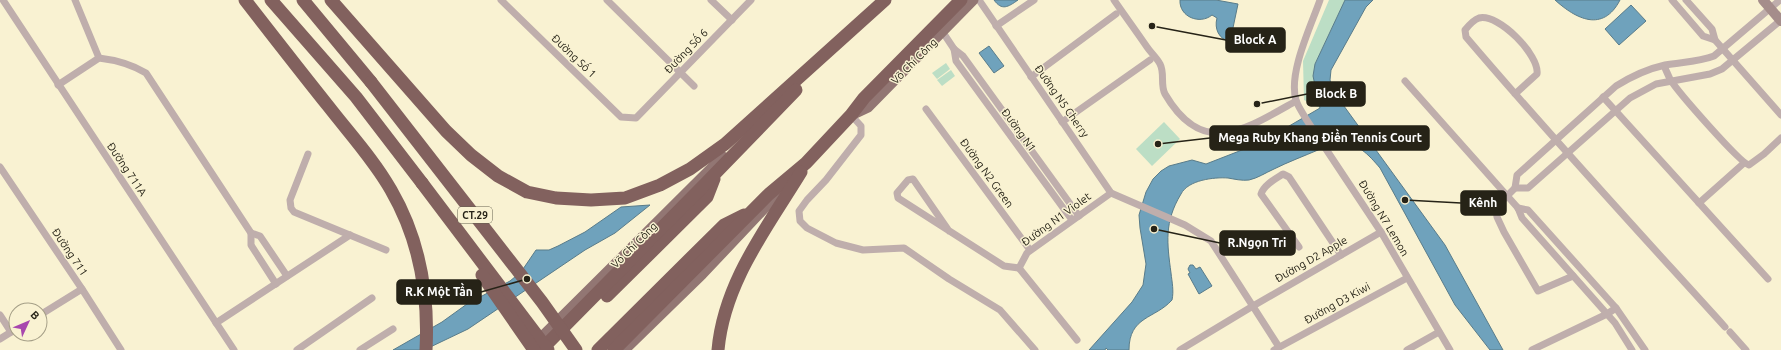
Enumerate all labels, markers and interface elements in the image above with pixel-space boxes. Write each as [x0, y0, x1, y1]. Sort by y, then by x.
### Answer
street label: Đường Số 6 [661, 25, 710, 76]
callout: Block A [1226, 28, 1285, 52]
street label: Đường Số 1 [549, 31, 600, 80]
text: Block A [1234, 33, 1277, 46]
street label: Võ Chí Công [889, 36, 939, 86]
street label: Đường N5 Cherry [1033, 63, 1092, 140]
callout: Block B [1307, 82, 1365, 106]
text: Block B [1315, 87, 1357, 100]
street label: Đường N1 [999, 106, 1039, 154]
callout: Mega Ruby Khang Điền Tennis Court [1210, 126, 1429, 150]
text: Mega Ruby Khang Điền Tennis Court [1218, 128, 1422, 144]
street label: Đường N2 Green [958, 136, 1016, 210]
street label: Đường 711A [105, 140, 150, 199]
street label: Đường N7 Lemon [1357, 178, 1411, 258]
street label: Đường N1 Violet [1019, 190, 1093, 248]
callout: Kênh [1461, 191, 1506, 215]
text: Kênh [1469, 196, 1497, 209]
road number: CT.29 [458, 207, 492, 223]
street label: Võ Chí Công [609, 220, 659, 270]
street label: Đường 711 [50, 226, 90, 278]
callout: R.Ngọn Tri [1220, 231, 1295, 255]
street label: Đường D2 Apple [1273, 233, 1349, 285]
text: R.Ngọn Tri [1228, 236, 1286, 249]
callout: R.K Một Tần [397, 280, 481, 304]
street label: Đường D3 Kiwi [1302, 280, 1372, 326]
text: R.K Một Tần [405, 282, 473, 298]
north arrow [8, 302, 48, 342]
text: B [28, 308, 42, 322]

